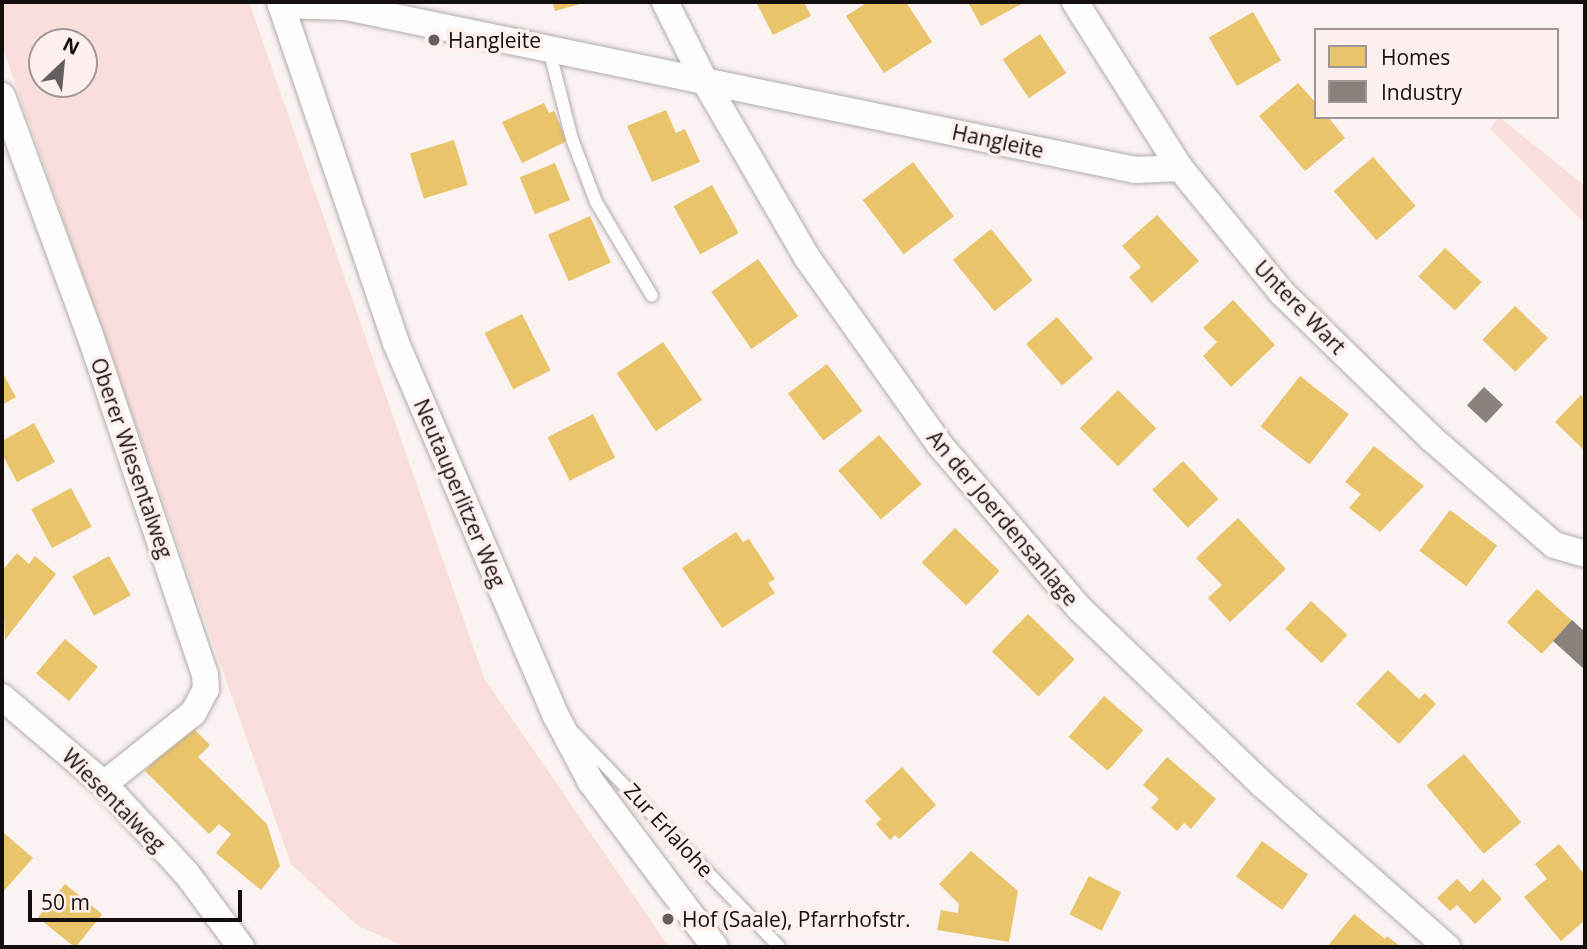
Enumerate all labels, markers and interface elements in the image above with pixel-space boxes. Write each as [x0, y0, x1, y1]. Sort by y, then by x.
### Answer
place label: Hangleite [448, 27, 541, 53]
north arrow [28, 28, 98, 98]
legend [1314, 28, 1559, 119]
text: N [59, 31, 84, 61]
marker: Hangleite [426, 32, 442, 48]
text: Homes [1381, 43, 1450, 71]
text: Industry [1381, 78, 1462, 106]
street label: Hangleite [950, 119, 1046, 163]
street label: Untere Wart [1249, 255, 1351, 359]
street label: Oberer Wiesentalweg [86, 354, 178, 562]
street label: Neutauperlitzer Weg [409, 395, 511, 591]
street label: An der Joerdensanlage [922, 425, 1084, 611]
street label: Wiesentalweg [57, 743, 171, 857]
street label: Zur Erlalohe [619, 778, 719, 882]
scale bar [32, 876, 245, 920]
text: 50 m [41, 888, 90, 916]
place label: Hof (Saale), Pfarrhofstr. [682, 906, 911, 932]
marker: Hof (Saale), Pfarrhofstr. [660, 911, 676, 927]

